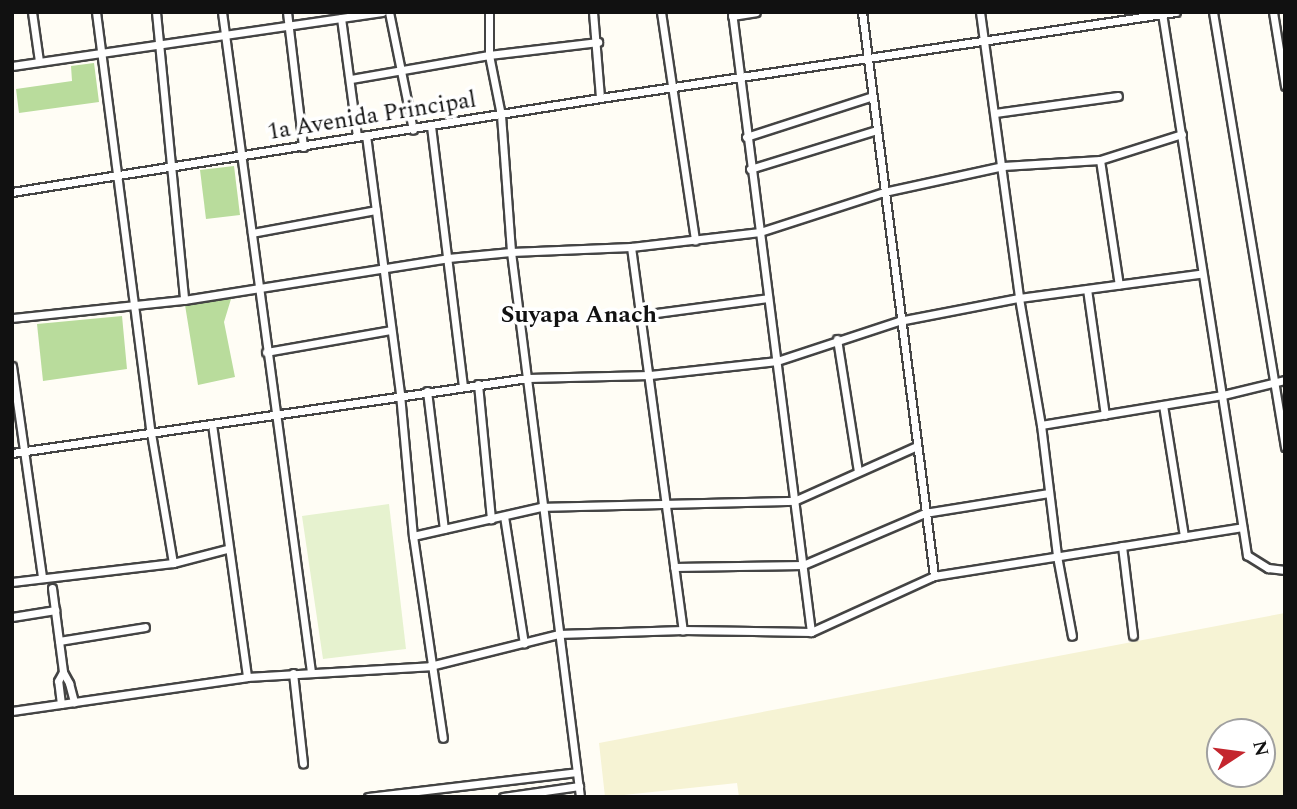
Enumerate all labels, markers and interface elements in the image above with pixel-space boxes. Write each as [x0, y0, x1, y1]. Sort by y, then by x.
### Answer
street label: 1a Avenida Principal [266, 87, 478, 147]
district label: Suyapa Anach [501, 302, 657, 330]
north arrow [1206, 718, 1276, 788]
text: N [1244, 738, 1276, 759]

